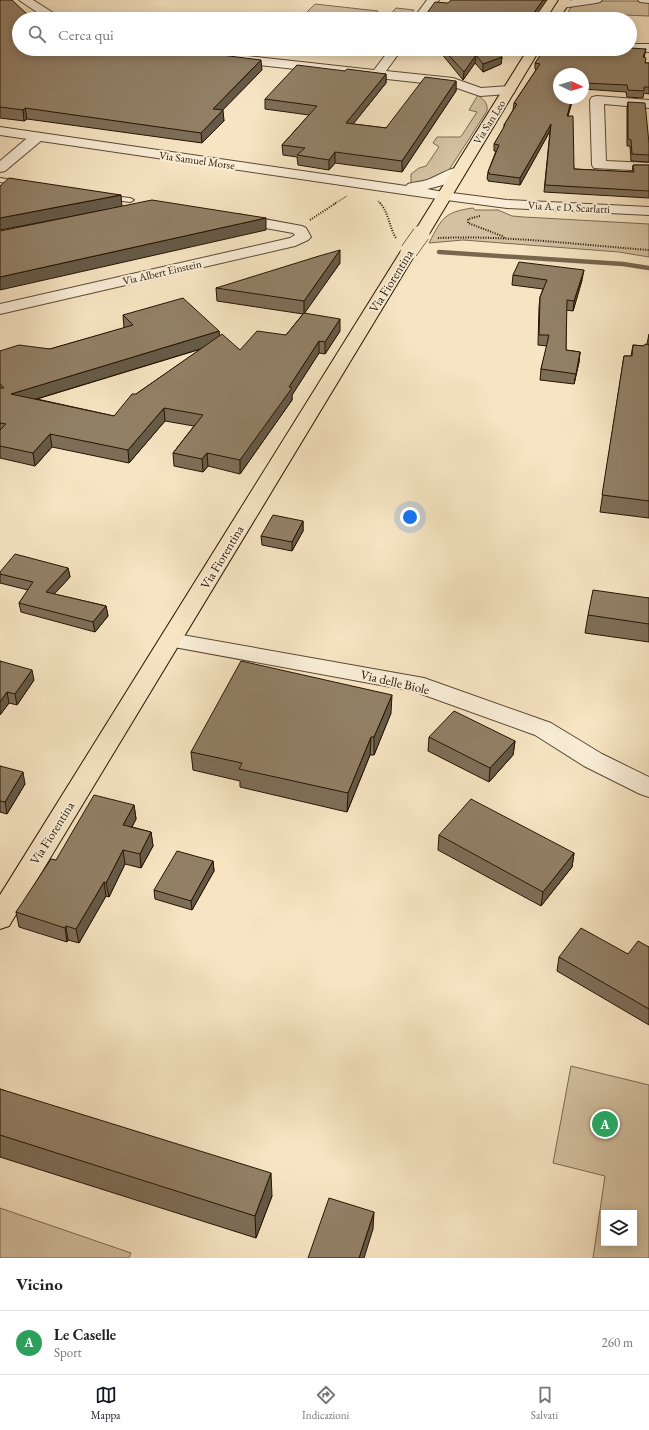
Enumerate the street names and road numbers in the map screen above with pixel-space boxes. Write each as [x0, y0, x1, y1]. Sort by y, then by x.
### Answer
street label: Via San Leo [470, 97, 508, 147]
street label: Via Samuel Morse [158, 148, 236, 172]
street label: Via A. e D. Scarlatti [528, 198, 611, 216]
street label: Via Fiorentina [365, 246, 418, 316]
street label: Via Albert Einstein [121, 256, 203, 288]
street label: Via Fiorentina [196, 521, 248, 592]
street label: Via delle Biole [359, 666, 431, 698]
street label: Via Fiorentina [26, 798, 79, 868]

